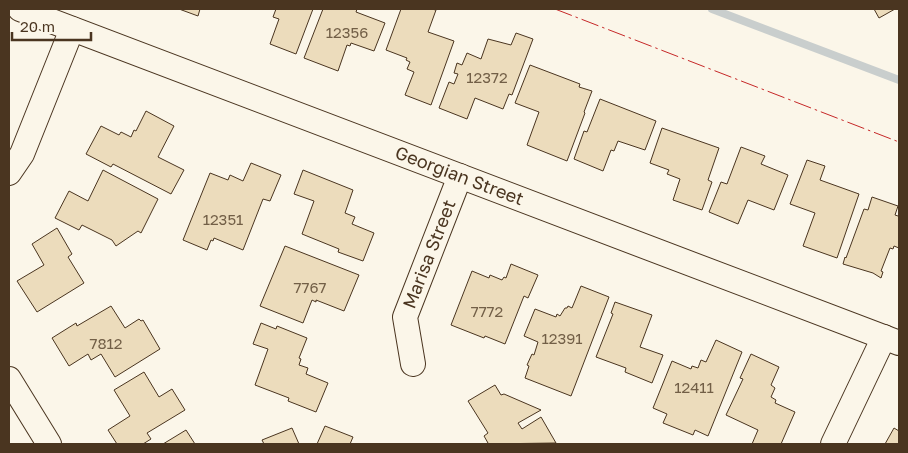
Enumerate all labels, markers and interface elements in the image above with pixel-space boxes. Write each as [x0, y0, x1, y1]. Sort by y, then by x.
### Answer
scale bar [12, 10, 91, 42]
text: 20 m [20, 17, 55, 35]
house number: 12356 [326, 23, 368, 41]
house number: 12372 [466, 68, 508, 86]
street label: Georgian Street [392, 141, 527, 209]
street label: Marisa Street [397, 196, 460, 312]
house number: 12351 [203, 210, 243, 228]
house number: 7767 [294, 278, 327, 296]
house number: 7772 [471, 302, 503, 320]
house number: 12391 [541, 329, 583, 347]
house number: 7812 [89, 334, 123, 352]
house number: 12411 [674, 378, 714, 396]

